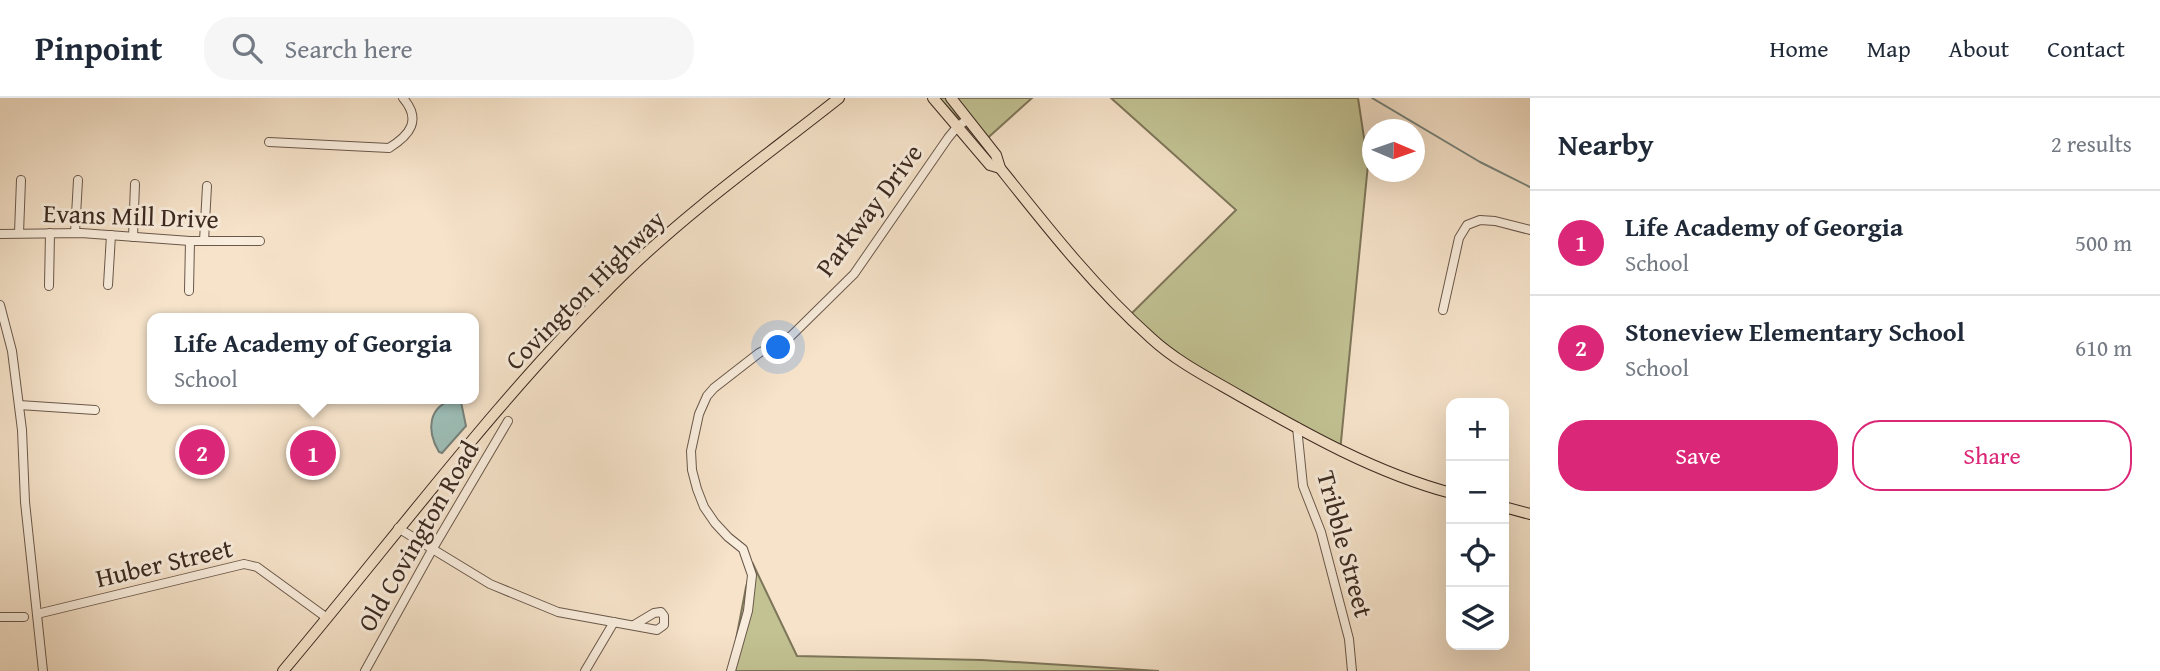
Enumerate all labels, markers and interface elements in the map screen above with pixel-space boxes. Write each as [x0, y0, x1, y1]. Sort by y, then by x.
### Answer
search box [204, 17, 694, 80]
text: Pinpoint [35, 24, 162, 72]
icon: search [228, 29, 266, 67]
text: Search here [284, 29, 413, 68]
text: Home [1770, 31, 1829, 66]
text: Map [1867, 31, 1911, 66]
text: About [1949, 31, 2009, 66]
text: Contact [2047, 31, 2125, 66]
north arrow [1362, 119, 1425, 182]
text: Nearby [1558, 122, 1654, 166]
text: 2 results [2051, 127, 2132, 160]
street label: Parkway Drive [806, 135, 932, 284]
street label: Evans Mill Drive [42, 193, 220, 238]
street label: Covington Highway [496, 201, 674, 379]
text: Life Academy of Georgia [1625, 207, 1903, 246]
text: 1 [1575, 226, 1587, 259]
text: 500 m [2075, 226, 2132, 259]
text: School [1625, 246, 1689, 279]
text: Stoneview Elementary School [1625, 312, 1965, 351]
popup [147, 313, 479, 404]
text: Life Academy of Georgia [174, 323, 452, 362]
your location [761, 330, 795, 364]
text: 2 [1575, 331, 1587, 364]
text: 610 m [2075, 331, 2132, 364]
text: School [1625, 351, 1689, 384]
text: School [174, 362, 238, 395]
map controls [1446, 398, 1509, 650]
button: + [1446, 398, 1509, 461]
button: Save [1558, 420, 1838, 491]
button: Share [1852, 420, 2132, 491]
pin: 2 [179, 426, 225, 478]
pin: 1 [290, 427, 336, 479]
street label: Old Covington Road [347, 433, 488, 638]
button: − [1446, 461, 1509, 524]
street label: Tribble Street [1307, 466, 1384, 622]
button: locate [1446, 524, 1509, 587]
street label: Huber Street [92, 528, 236, 597]
button: layers [1446, 587, 1509, 650]

